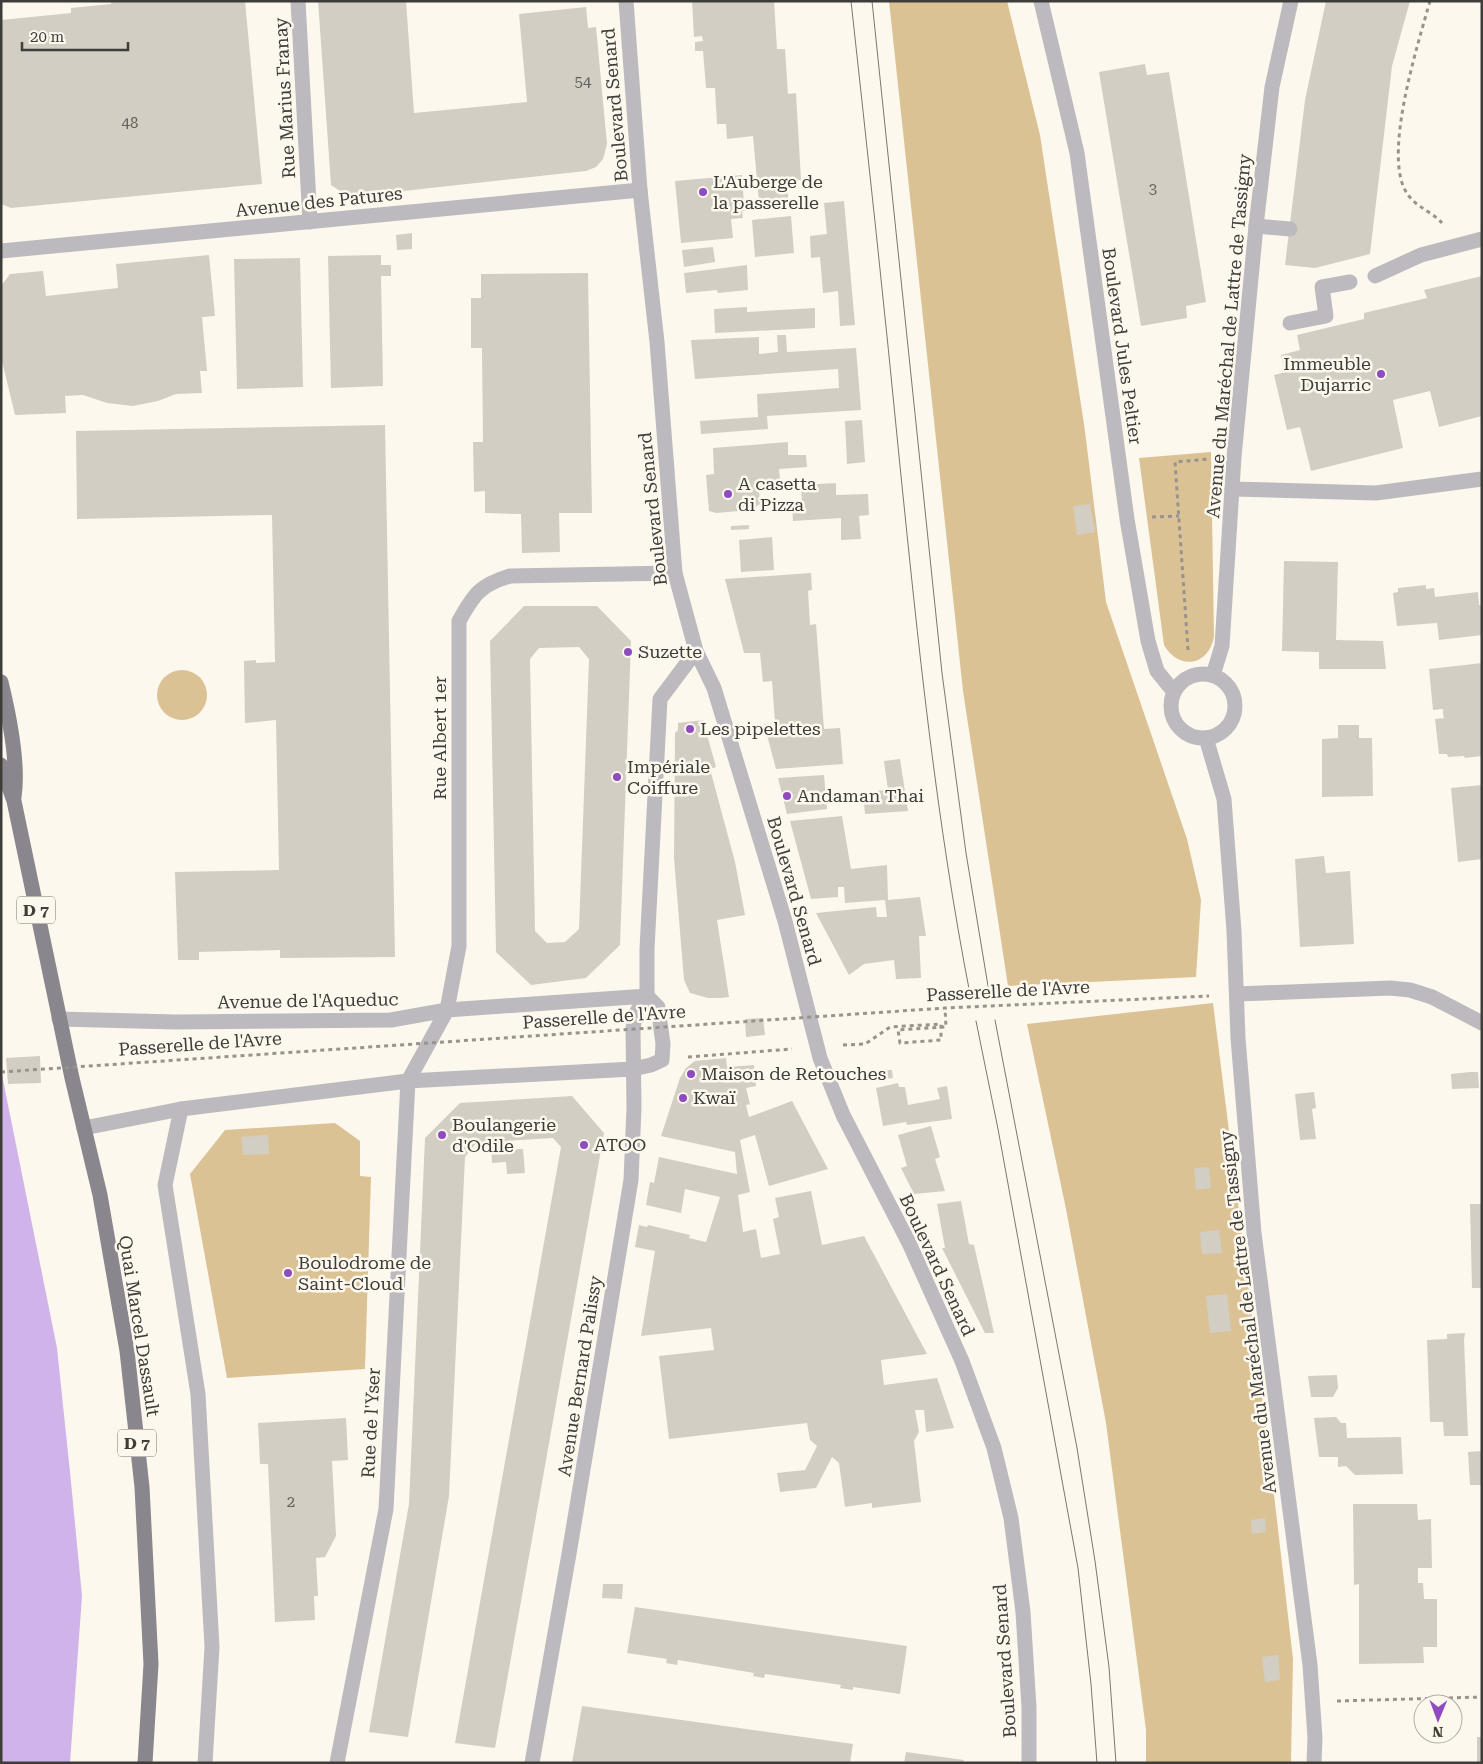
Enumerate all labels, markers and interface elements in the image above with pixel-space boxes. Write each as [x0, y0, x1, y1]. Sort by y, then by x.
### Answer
street label: Rue Marius Franay [270, 17, 299, 179]
scale bar [22, 20, 129, 52]
street label: Boulevard Senard [597, 27, 632, 183]
text: 20 m [30, 28, 65, 46]
house number: 54 [575, 73, 592, 91]
house number: 48 [122, 114, 138, 132]
street label: Avenue du Maréchal de Lattre de Tassigny [1202, 153, 1255, 519]
place label: L'Auberge de la passerelle [713, 171, 823, 213]
house number: 3 [1149, 180, 1157, 198]
street label: Avenue des Patures [234, 182, 404, 221]
marker: L'Auberge de la passerelle [697, 186, 709, 198]
street label: Boulevard Jules Peltier [1098, 246, 1147, 446]
place label: Immeuble Dujarric [1283, 353, 1371, 395]
marker: Immeuble Dujarric [1375, 368, 1387, 380]
street label: Boulevard Senard [634, 431, 671, 587]
place label: A casetta di Pizza [738, 473, 817, 515]
marker: A casetta di Pizza [722, 488, 734, 500]
place label: Suzette [638, 641, 702, 662]
marker: Suzette [622, 646, 634, 658]
street label: Rue Albert 1er [429, 676, 450, 800]
place label: Les pipelettes [700, 718, 821, 739]
marker: Les pipelettes [684, 723, 696, 735]
place label: Impériale Coiffure [627, 756, 710, 798]
marker: Impériale Coiffure [611, 771, 623, 783]
place label: Andaman Thai [797, 785, 924, 806]
marker: Andaman Thai [781, 790, 793, 802]
street label: Boulevard Senard [763, 814, 826, 968]
road number: D 7 [17, 896, 55, 924]
street label: Passerelle de l'Avre [926, 976, 1090, 1005]
street label: Avenue de l'Aqueduc [217, 988, 399, 1013]
street label: Passerelle de l'Avre [522, 1000, 686, 1033]
street label: Passerelle de l'Avre [118, 1027, 282, 1060]
place label: Maison de Retouches [701, 1063, 886, 1084]
marker: Maison de Retouches [685, 1068, 697, 1080]
place label: Kwaï [693, 1087, 736, 1108]
marker: Kwaï [677, 1092, 689, 1104]
place label: Boulangerie d'Odile [452, 1114, 556, 1156]
marker: Boulangerie d'Odile [436, 1129, 448, 1141]
street label: Avenue du Maréchal de Lattre de Tassigny [1215, 1129, 1280, 1495]
place label: ATOO [594, 1134, 646, 1155]
marker: ATOO [578, 1139, 590, 1151]
street label: Boulevard Senard [895, 1190, 980, 1340]
street label: Quai Marcel Dassault [115, 1234, 164, 1418]
place label: Boulodrome de Saint-Cloud [298, 1252, 431, 1294]
marker: Boulodrome de Saint-Cloud [282, 1267, 294, 1279]
street label: Avenue Bernard Palissy [553, 1274, 606, 1478]
street label: Rue de l'Yser [357, 1367, 384, 1479]
road number: D 7 [118, 1430, 156, 1456]
house number: 2 [287, 1493, 295, 1511]
street label: Boulevard Senard [989, 1583, 1020, 1739]
north arrow [1413, 1694, 1463, 1744]
text: N [1432, 1724, 1443, 1740]

